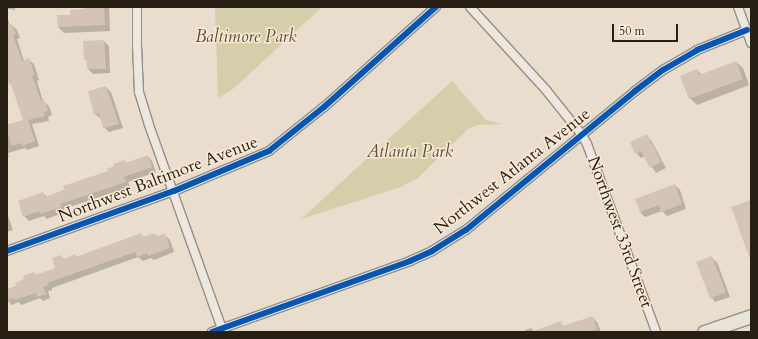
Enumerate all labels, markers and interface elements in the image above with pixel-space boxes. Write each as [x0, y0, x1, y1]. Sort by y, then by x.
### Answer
scale bar [614, 16, 680, 42]
text: 50 m [619, 23, 645, 39]
park label: Baltimore Park [195, 27, 297, 47]
street label: Northwest Atlanta Avenue [430, 104, 594, 238]
street label: Northwest Baltimore Avenue [55, 131, 261, 227]
park label: Atlanta Park [367, 142, 453, 162]
street label: Northwest 33rd Street [583, 153, 657, 311]

